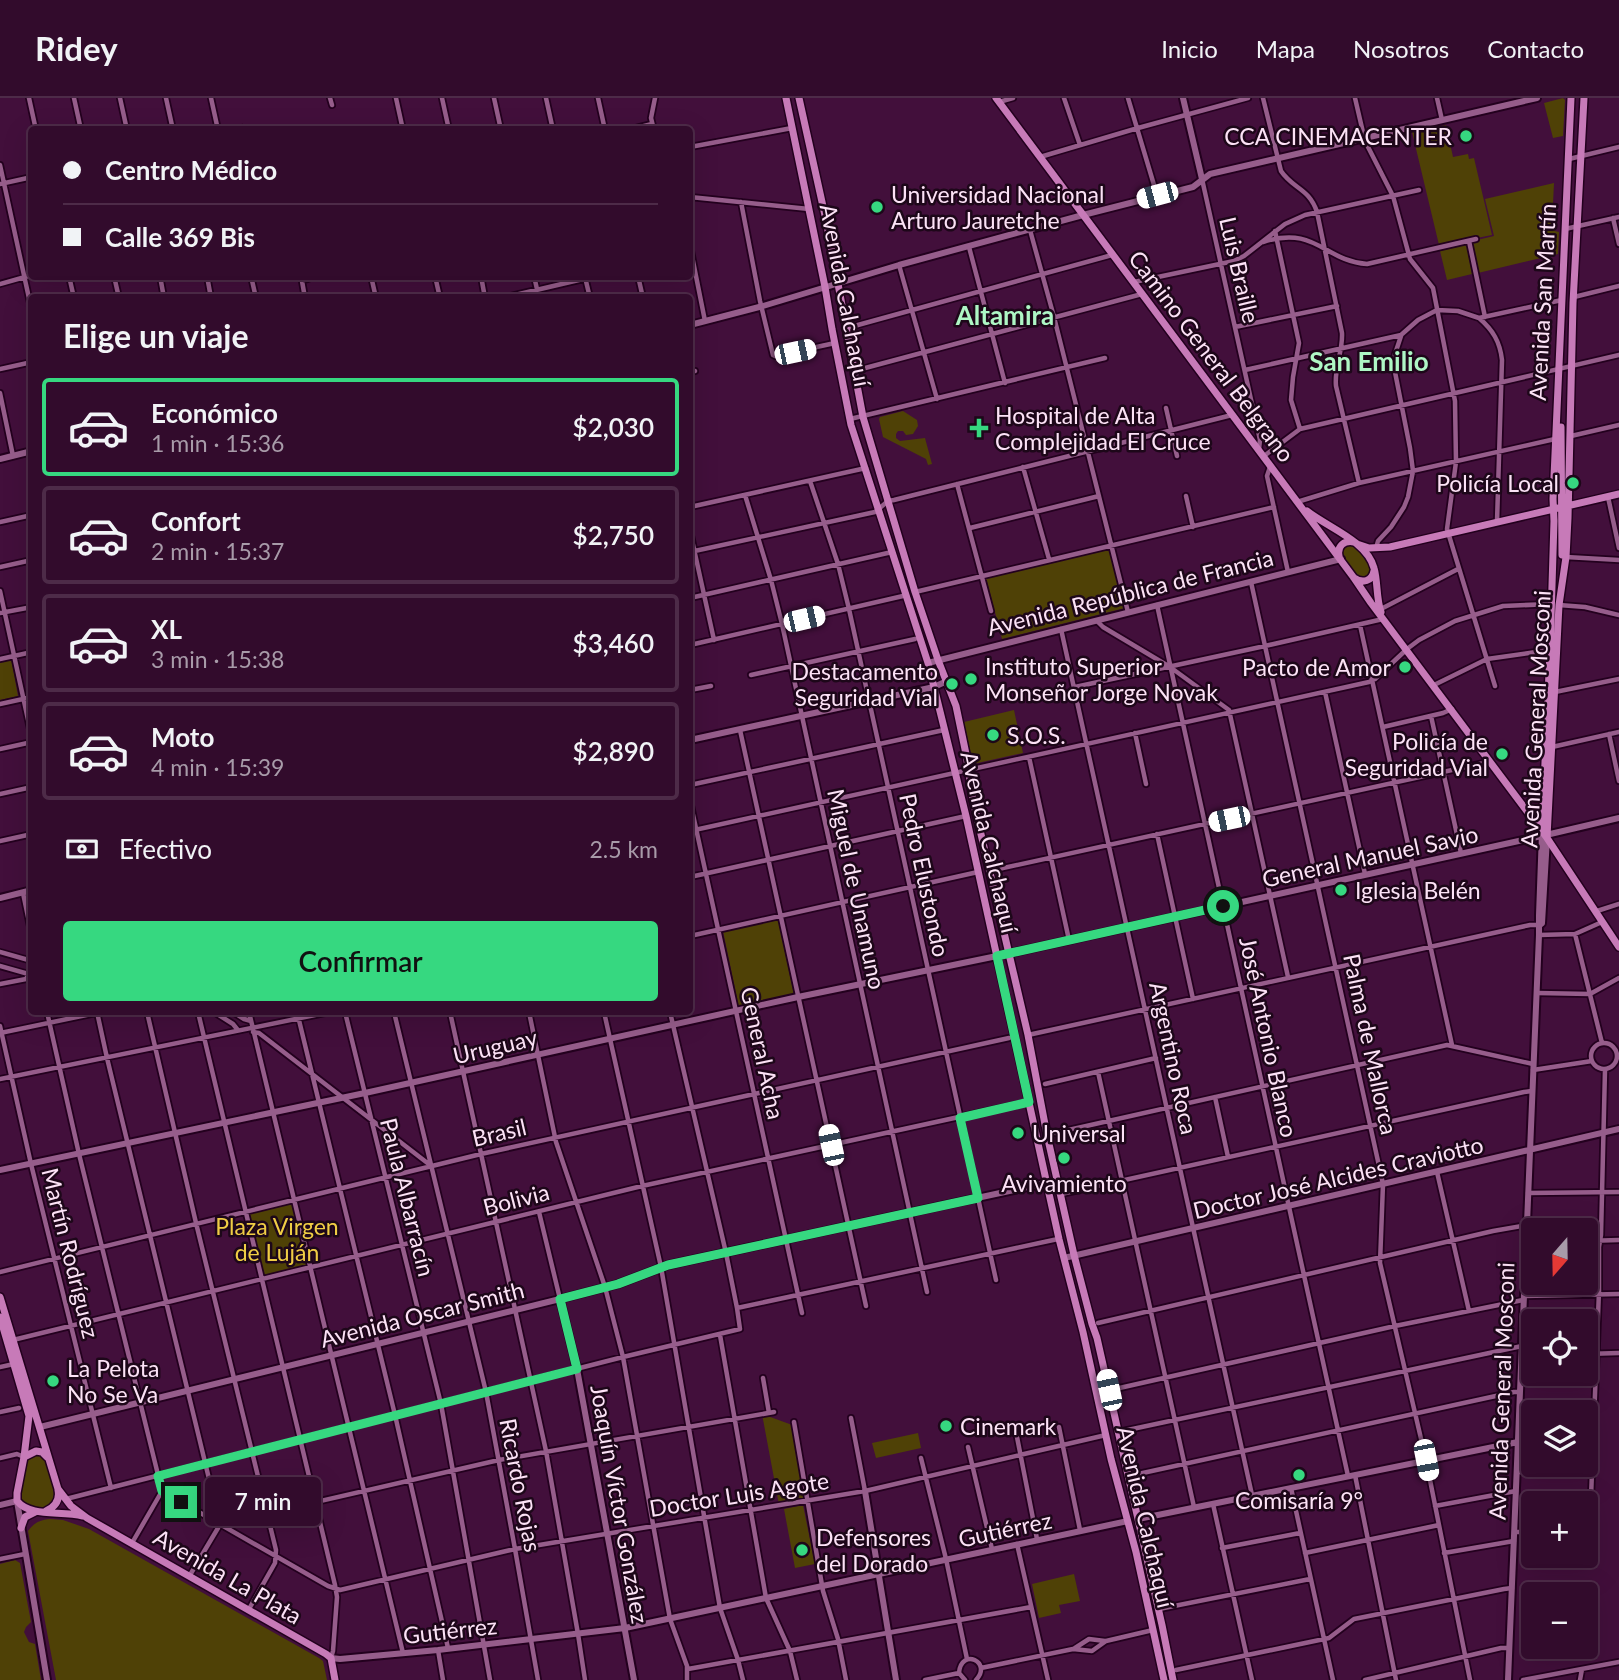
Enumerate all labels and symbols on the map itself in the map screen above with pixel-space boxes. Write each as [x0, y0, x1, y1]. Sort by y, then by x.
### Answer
place label: CCA CINEMACENTER [1224, 122, 1453, 150]
marker: CCA CINEMACENTER [1458, 128, 1474, 144]
car [1134, 179, 1181, 211]
place label: Universidad Nacional Arturo Jauretche [891, 180, 1104, 234]
marker: Universidad Nacional Arturo Jauretche [869, 199, 885, 215]
street label: Avenida Calchaquí [815, 201, 878, 390]
street label: Avenida San Martín [1523, 203, 1561, 401]
street label: Luis Braille [1214, 214, 1266, 326]
street label: Camino General Belgrano [1123, 245, 1301, 467]
district label: Altamira [955, 299, 1054, 331]
car [773, 337, 818, 367]
district label: San Emilio [1309, 345, 1429, 377]
place label: Hospital de Alta Complejidad El Cruce [995, 401, 1211, 455]
marker: Hospital de Alta Complejidad El Cruce [969, 418, 989, 438]
place label: Policía Local [1436, 469, 1559, 497]
marker: Policía Local [1565, 475, 1581, 491]
street label: Avenida República de Francia [984, 543, 1276, 641]
street label: Avenida General Mosconi [1514, 590, 1556, 848]
car [782, 604, 827, 634]
place label: Instituto Superior Monseñor Jorge Novak [985, 652, 1218, 706]
place label: Pacto de Amor [1242, 653, 1392, 681]
place label: Destacamento Seguridad Vial [792, 657, 938, 711]
marker: Pacto de Amor [1397, 659, 1413, 675]
marker: Instituto Superior Monseñor Jorge Novak [963, 671, 979, 687]
marker: Destacamento Seguridad Vial [944, 676, 960, 692]
place label: S.O.S. [1007, 721, 1066, 749]
marker: S.O.S. [985, 727, 1001, 743]
place label: Policía de Seguridad Vial [1345, 727, 1488, 781]
marker: Policía de Seguridad Vial [1494, 746, 1510, 762]
street label: Avenida Calchaquí [955, 748, 1025, 937]
street label: Miguel de Unamuno [822, 786, 892, 992]
street label: Pedro Elustondo [894, 791, 956, 959]
car [1207, 804, 1252, 834]
street label: General Manuel Savio [1259, 819, 1481, 893]
place label: Iglesia Belén [1355, 876, 1481, 904]
marker: Iglesia Belén [1333, 882, 1349, 898]
route start [1207, 890, 1239, 922]
street label: José Antonio Blanco [1234, 934, 1304, 1140]
street label: Palma de Mallorca [1338, 951, 1404, 1137]
street label: Argentino Roca [1144, 979, 1204, 1137]
street label: General Acha [735, 984, 791, 1122]
street label: Uruguay [450, 1023, 540, 1069]
street label: Brasil [469, 1112, 529, 1152]
street label: Paula Albarracín [375, 1115, 441, 1279]
place label: Universal [1032, 1119, 1126, 1147]
car [817, 1122, 846, 1168]
marker: Universal [1010, 1125, 1026, 1141]
street label: Doctor José Alcides Craviotto [1190, 1130, 1486, 1224]
marker: Avivamiento [1056, 1150, 1072, 1166]
street label: Martín Rodríguez [36, 1165, 106, 1341]
place label: Avivamiento [1001, 1169, 1127, 1197]
street label: Bolivia [480, 1177, 552, 1221]
park label: Plaza Virgen de Luján [215, 1212, 339, 1266]
north arrow [1521, 1218, 1598, 1295]
street label: Avenida General Mosconi [1483, 1262, 1519, 1520]
street label: Avenida Oscar Smith [317, 1275, 527, 1353]
place label: La Pelota No Se Va [67, 1354, 159, 1408]
car [1095, 1367, 1124, 1413]
marker: La Pelota No Se Va [45, 1373, 61, 1389]
street label: Joaquín Víctor González [585, 1383, 655, 1625]
place label: Cinemark [960, 1412, 1057, 1440]
street label: Ricardo Rojas [494, 1416, 548, 1554]
marker: Cinemark [938, 1418, 954, 1434]
street label: Avenida Calchaquí [1111, 1423, 1181, 1612]
car [1412, 1437, 1441, 1483]
street label: Doctor Luis Agote [647, 1466, 831, 1522]
marker: Comisaría 9° [1291, 1467, 1307, 1483]
callout: 7 min [206, 1478, 321, 1526]
route end [165, 1486, 197, 1518]
place label: Comisaría 9° [1235, 1486, 1363, 1514]
street label: Gutiérrez [956, 1505, 1054, 1553]
street label: Avenida La Plata [149, 1522, 307, 1630]
place label: Defensores del Dorado [816, 1523, 931, 1577]
marker: Defensores del Dorado [794, 1542, 810, 1558]
street label: Gutiérrez [402, 1611, 498, 1649]

